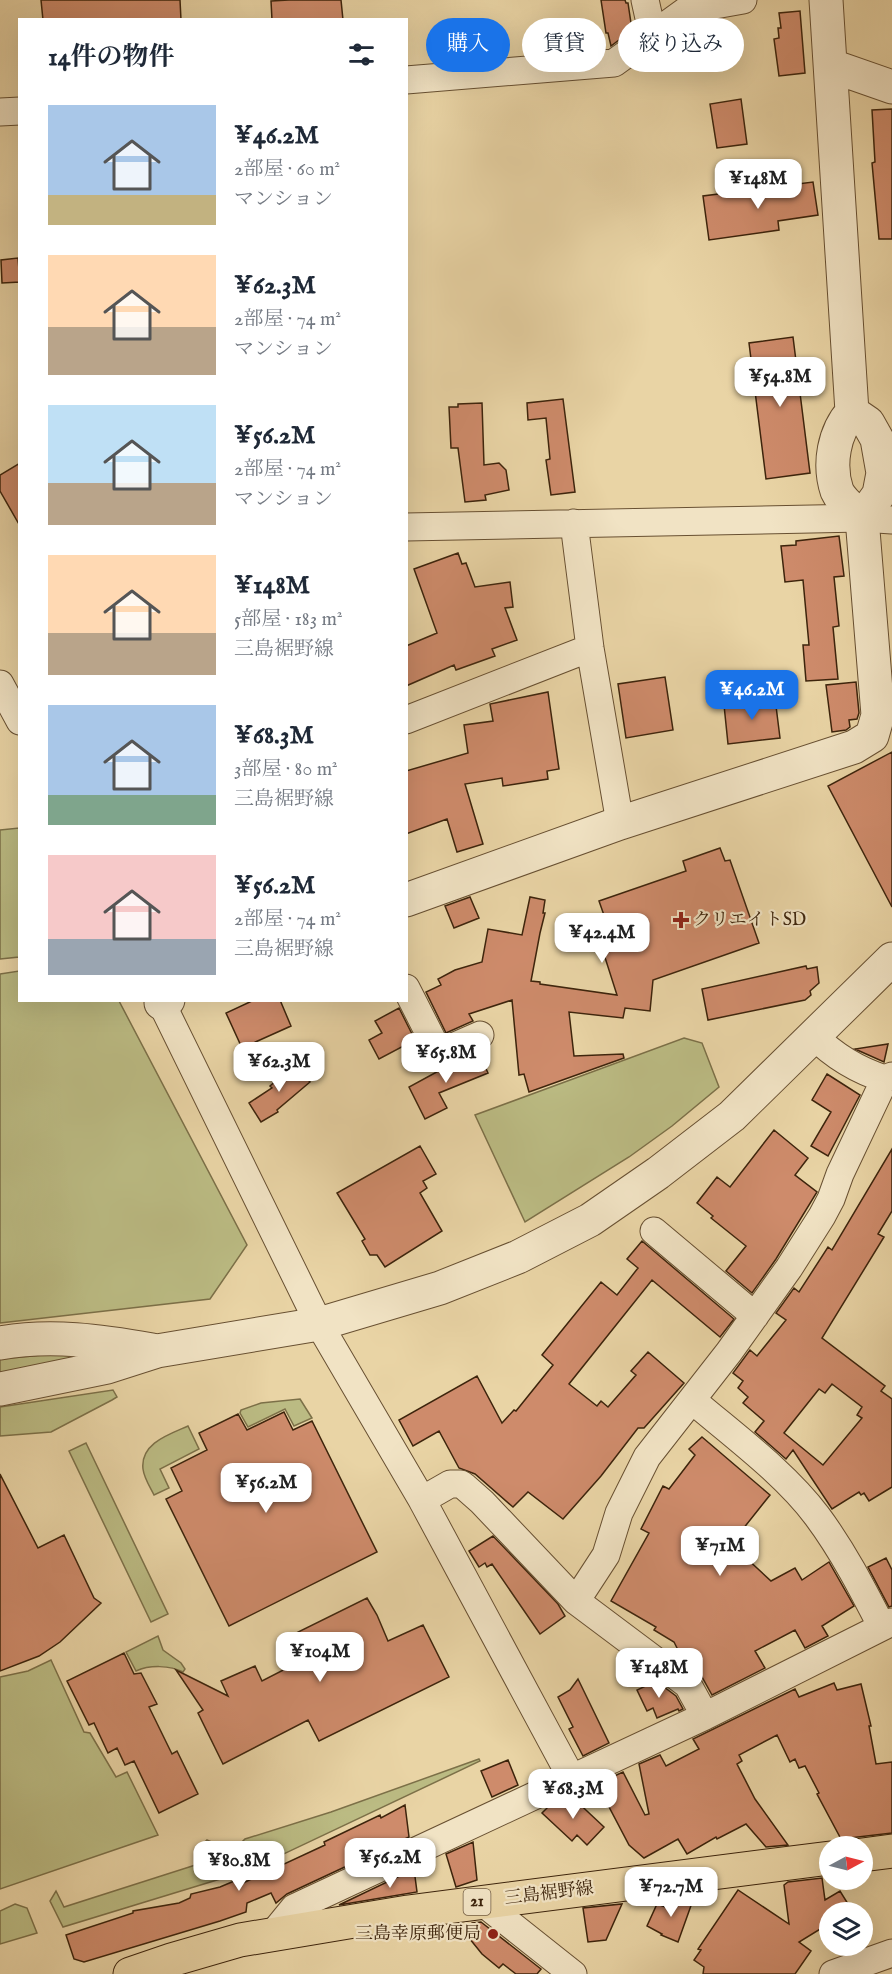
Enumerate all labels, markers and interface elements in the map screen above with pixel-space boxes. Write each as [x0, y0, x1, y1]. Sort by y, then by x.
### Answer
chip: 購入 [426, 18, 510, 72]
chip: 賃貸 [522, 18, 606, 72]
chip: 絞り込み [618, 18, 744, 72]
icon: filters [345, 38, 378, 71]
text: 14件の物件 [48, 41, 174, 74]
text: ¥46.2M [234, 119, 319, 152]
icon: home [96, 129, 168, 201]
text: 2部屋 · 60 m² [234, 157, 340, 182]
pin: ¥148M [716, 159, 800, 210]
text: ¥148M [729, 166, 787, 191]
text: マンション [234, 187, 333, 212]
text: ¥62.3M [234, 269, 316, 302]
icon: home [96, 279, 168, 351]
text: 2部屋 · 74 m² [234, 307, 341, 332]
text: マンション [234, 337, 333, 362]
pin: ¥54.8M [731, 357, 829, 408]
text: ¥54.8M [749, 364, 811, 389]
text: ¥56.2M [234, 419, 316, 452]
icon: home [96, 429, 168, 501]
text: 2部屋 · 74 m² [234, 457, 341, 482]
text: マンション [234, 487, 333, 512]
text: ¥148M [234, 569, 310, 602]
icon: home [96, 579, 168, 651]
text: 5部屋 · 183 m² [234, 607, 343, 632]
text: 三島裾野線 [234, 637, 334, 662]
pin: ¥46.2M [703, 670, 801, 721]
text: ¥46.2M [719, 677, 785, 702]
text: ¥68.3M [234, 719, 314, 752]
icon: home [96, 729, 168, 801]
text: 3部屋 · 80 m² [234, 757, 338, 782]
text: 三島裾野線 [234, 787, 334, 812]
text: ¥56.2M [234, 869, 316, 902]
icon: home [96, 879, 168, 951]
text: 2部屋 · 74 m² [234, 907, 341, 932]
place label: クリエイトSD [693, 909, 806, 932]
pin: ¥42.4M [553, 913, 651, 964]
marker: クリエイトSD [674, 913, 688, 927]
text: ¥42.4M [569, 920, 635, 945]
text: 三島裾野線 [234, 937, 334, 962]
pin: ¥65.8M [397, 1033, 495, 1084]
text: ¥65.8M [415, 1040, 477, 1065]
pin: ¥62.3M [230, 1042, 328, 1093]
text: ¥62.3M [248, 1049, 310, 1074]
pin: ¥56.2M [217, 1463, 315, 1514]
text: ¥56.2M [235, 1470, 297, 1495]
pin: ¥71M [684, 1526, 756, 1577]
text: ¥71M [695, 1533, 745, 1558]
pin: ¥104M [278, 1632, 362, 1683]
text: ¥104M [290, 1639, 350, 1664]
pin: ¥148M [617, 1648, 701, 1699]
text: ¥148M [630, 1655, 688, 1680]
pin: ¥68.3M [524, 1769, 622, 1820]
text: ¥68.3M [542, 1776, 604, 1801]
north arrow [819, 1836, 873, 1890]
map controls [819, 1836, 873, 1956]
pin: ¥56.2M [341, 1838, 439, 1889]
pin: ¥80.8M [190, 1841, 288, 1892]
text: ¥56.2M [359, 1845, 421, 1870]
text: ¥80.8M [207, 1848, 271, 1873]
pin: ¥72.7M [622, 1867, 720, 1918]
text: ¥72.7M [639, 1874, 703, 1899]
street label: 三島裾野線 [503, 1877, 595, 1911]
road number: 21 [464, 1889, 490, 1915]
button: layers [819, 1902, 873, 1956]
place label: 三島幸原郵便局 [355, 1923, 481, 1946]
marker: 三島幸原郵便局 [486, 1927, 500, 1941]

